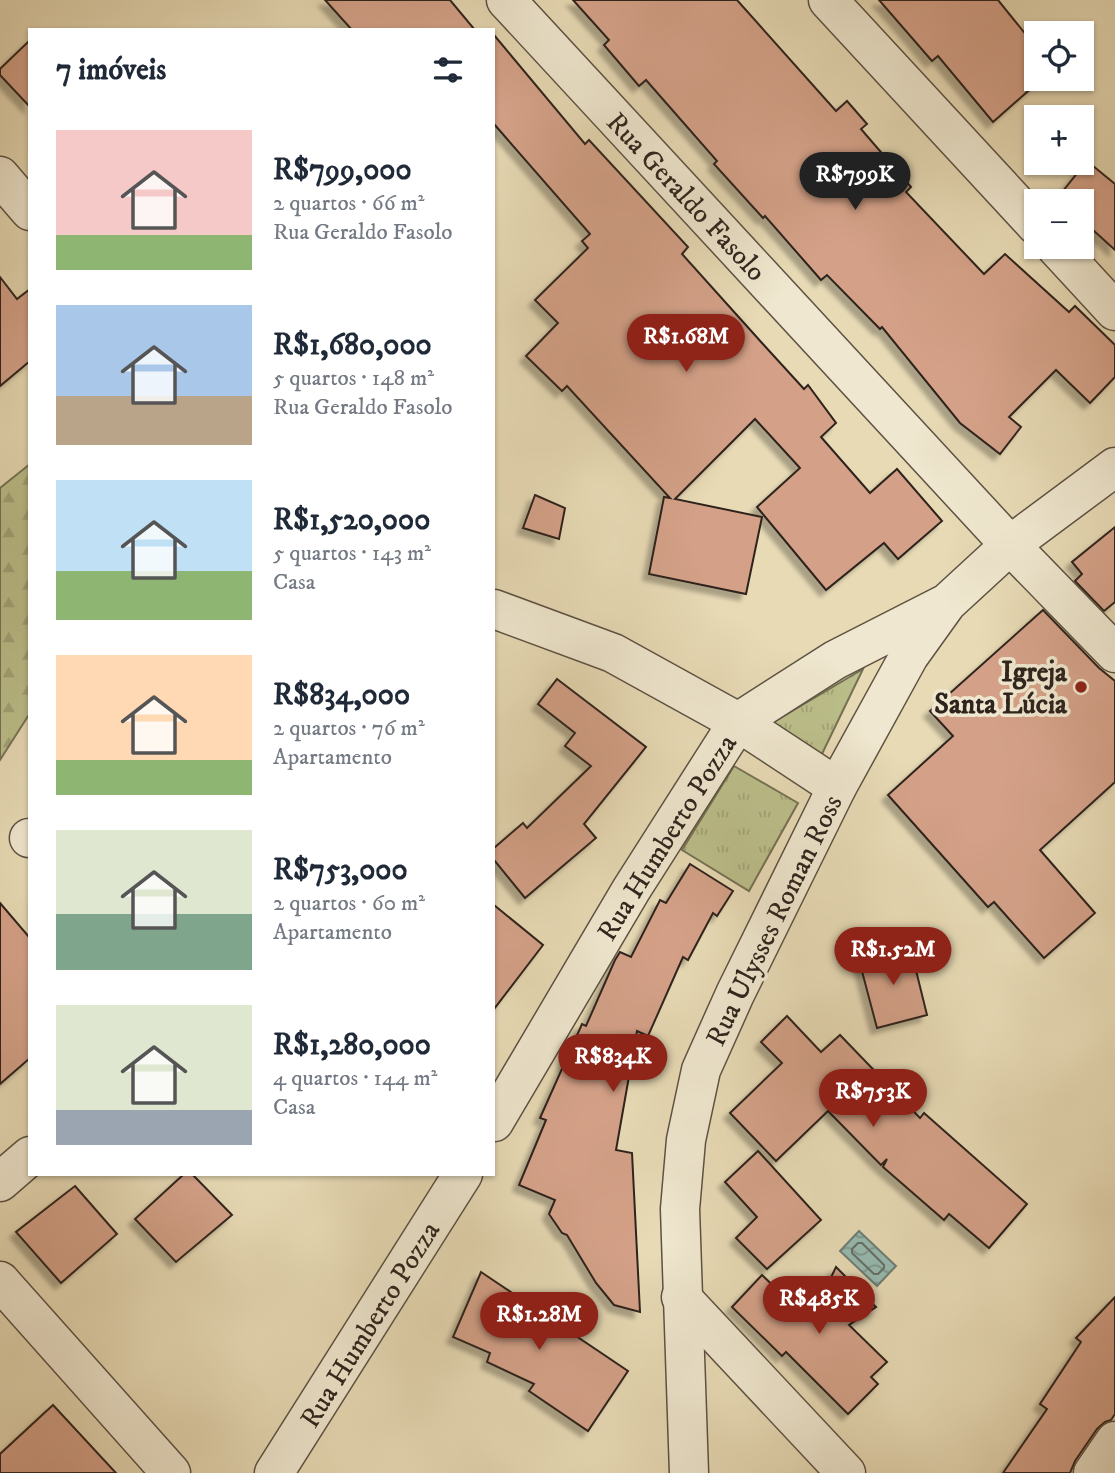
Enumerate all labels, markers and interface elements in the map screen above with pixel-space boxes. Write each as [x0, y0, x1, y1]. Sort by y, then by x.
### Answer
map controls [1024, 21, 1094, 259]
button: locate [1024, 21, 1094, 91]
icon: filters [429, 51, 467, 89]
text: 7 imóveis [56, 52, 166, 89]
street label: Rua Geraldo Fasolo [599, 105, 773, 289]
button: + [1024, 105, 1094, 175]
text: R$799,000 [273, 152, 412, 189]
pin: R$799K [798, 152, 912, 212]
icon: home [112, 158, 196, 242]
text: R$799K [815, 160, 895, 189]
text: 2 quartos · 66 m² [273, 189, 425, 218]
button: − [1024, 189, 1094, 259]
text: Rua Geraldo Fasolo [273, 218, 453, 247]
pin: R$1.68M [621, 314, 751, 374]
text: R$1.68M [643, 322, 729, 351]
text: R$1,680,000 [273, 327, 432, 364]
icon: home [112, 333, 196, 417]
text: 5 quartos · 148 m² [273, 364, 434, 393]
text: Rua Geraldo Fasolo [273, 393, 453, 422]
text: R$1,520,000 [273, 502, 430, 539]
icon: home [112, 508, 196, 592]
text: 5 quartos · 143 m² [273, 539, 431, 568]
text: Casa [273, 568, 316, 597]
place label: Igreja Santa Lúcia [934, 655, 1068, 722]
text: R$834,000 [273, 677, 410, 714]
marker: Igreja Santa Lúcia [1073, 679, 1089, 695]
icon: home [112, 683, 196, 767]
text: 2 quartos · 76 m² [273, 714, 425, 743]
street label: Rua Humberto Pozza [590, 728, 745, 947]
text: Apartamento [273, 743, 392, 772]
street label: Rua Ulysses Roman Ross [698, 789, 850, 1052]
text: R$753,000 [273, 852, 408, 889]
icon: home [112, 858, 196, 942]
text: 2 quartos · 60 m² [273, 889, 425, 918]
text: Apartamento [273, 918, 392, 947]
pin: R$1.52M [828, 928, 958, 987]
text: R$1.52M [850, 935, 936, 964]
text: R$1,280,000 [273, 1027, 431, 1064]
icon: home [112, 1033, 196, 1117]
pin: R$834K [556, 1034, 670, 1094]
text: R$834K [574, 1042, 652, 1071]
text: 4 quartos · 144 m² [273, 1064, 438, 1093]
pin: R$753K [816, 1070, 930, 1129]
text: R$753K [835, 1077, 911, 1106]
text: Casa [273, 1093, 316, 1122]
street label: Rua Humberto Pozza [293, 1215, 448, 1434]
pin: R$485K [762, 1276, 876, 1336]
text: R$485K [779, 1284, 859, 1313]
pin: R$1.28M [474, 1292, 604, 1352]
text: R$1.28M [496, 1300, 582, 1329]

